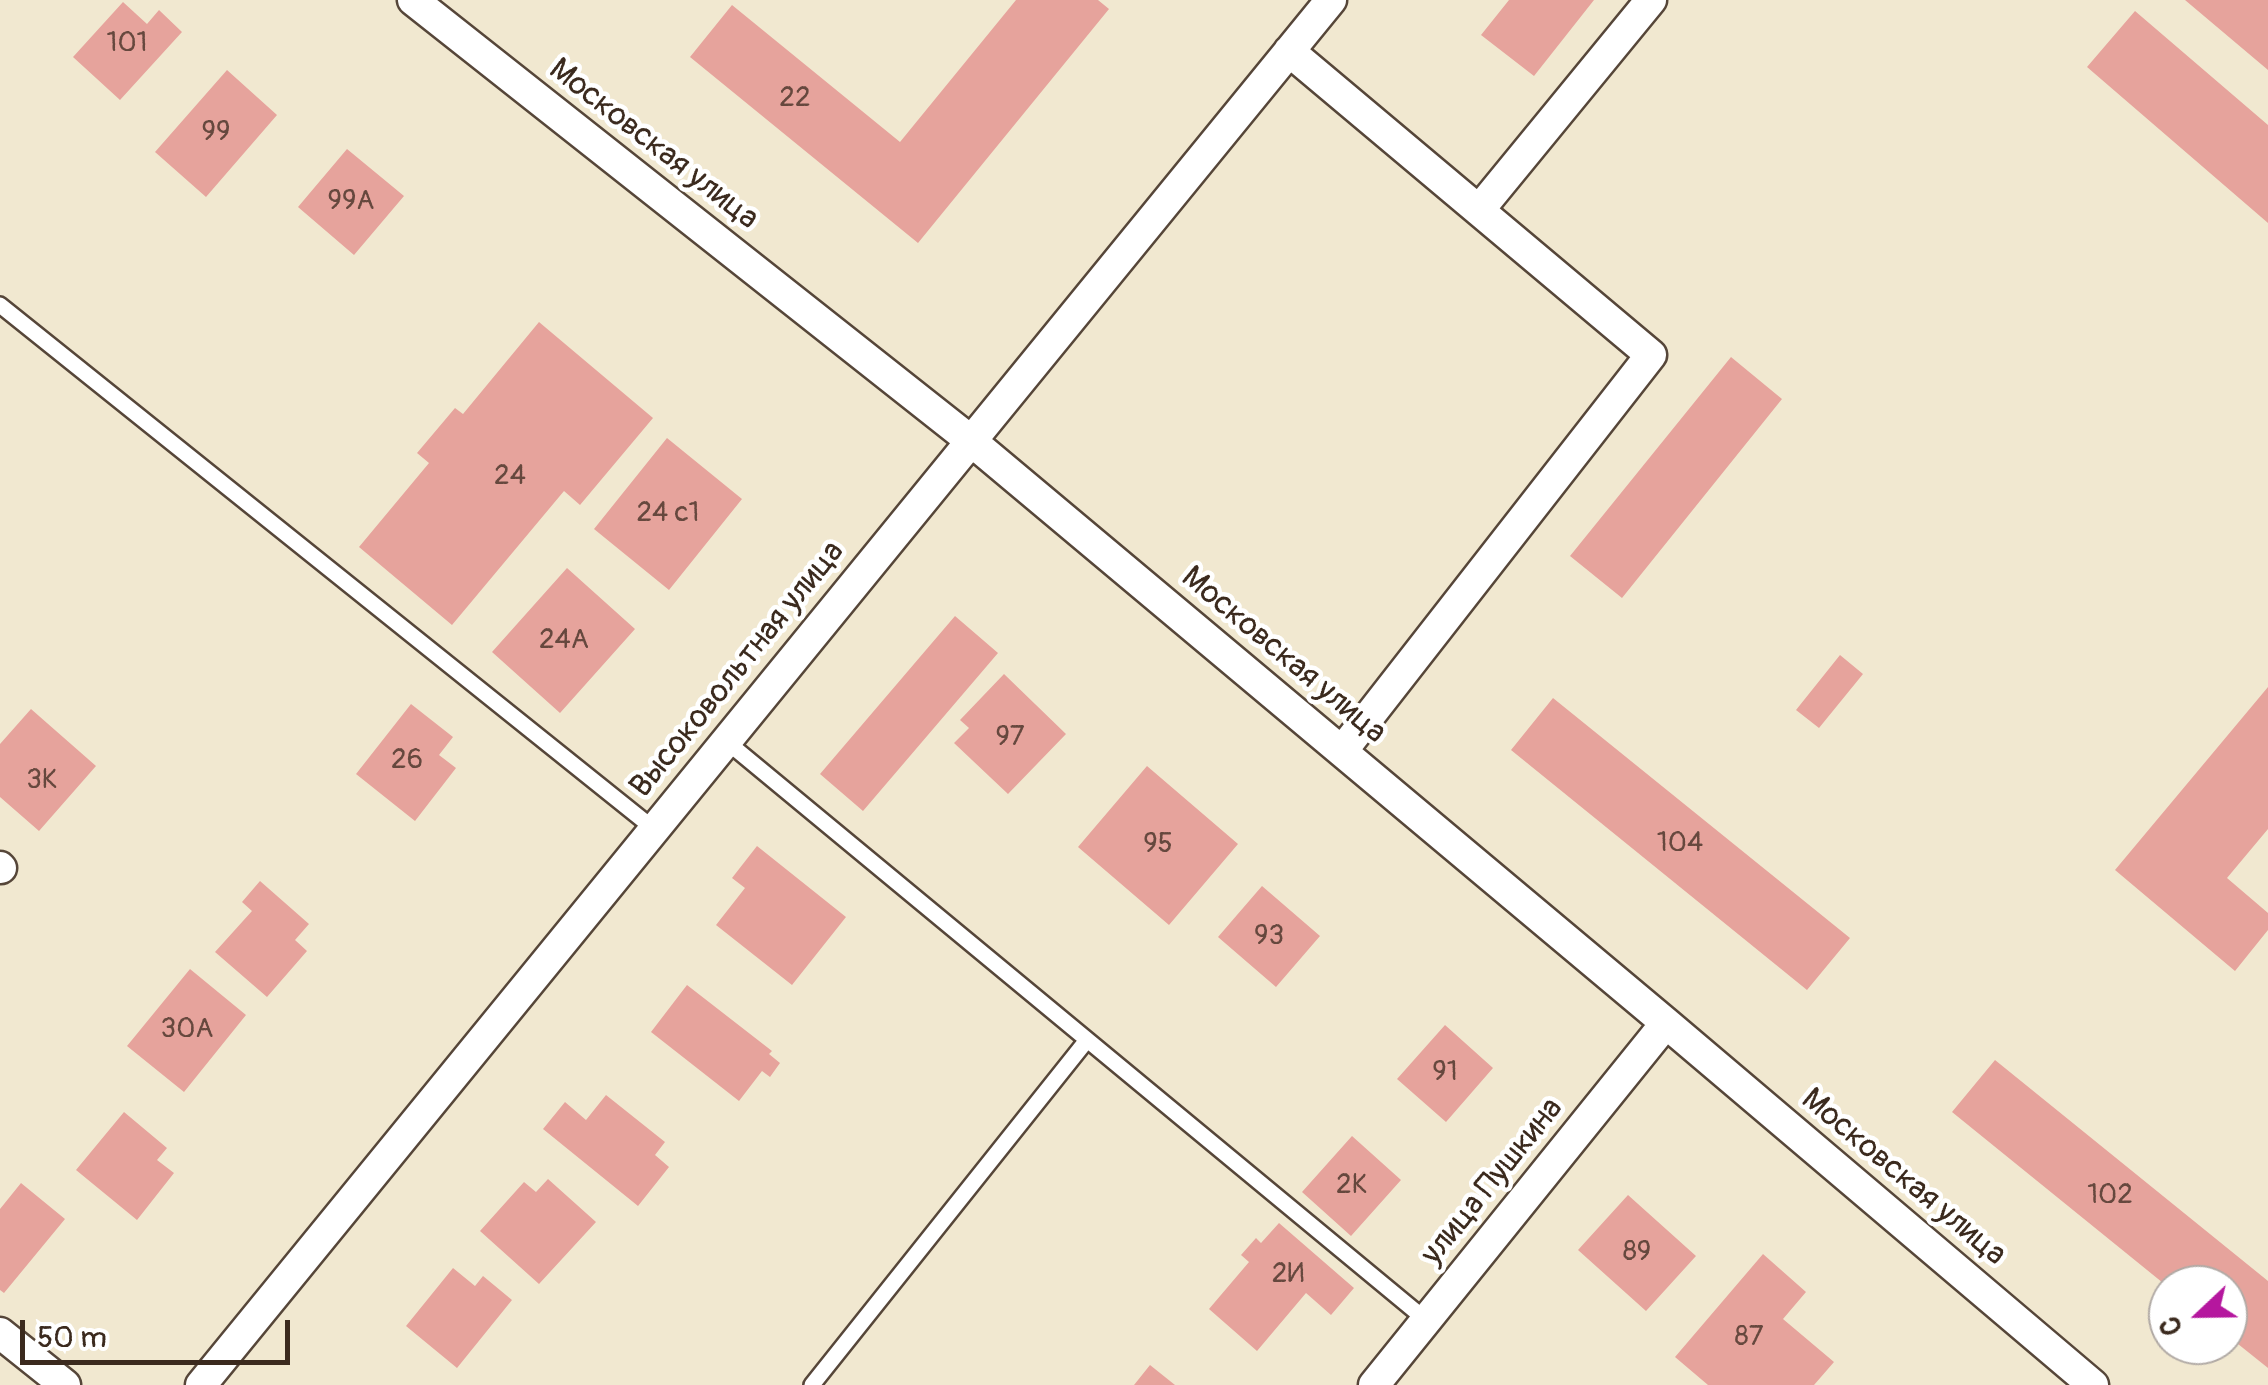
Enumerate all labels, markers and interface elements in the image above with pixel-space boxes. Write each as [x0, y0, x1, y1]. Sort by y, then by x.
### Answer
house number: 101 [106, 27, 148, 61]
street label: Московская улица [541, 51, 765, 239]
house number: 22 [779, 82, 811, 116]
house number: 99 [202, 116, 230, 150]
house number: 99А [327, 185, 375, 219]
house number: 24 [494, 460, 526, 494]
house number: 24 с1 [636, 497, 700, 531]
street label: Высоковольтная улица [623, 534, 853, 806]
street label: Московская улица [1173, 559, 1393, 753]
house number: 24А [539, 624, 589, 658]
house number: 97 [995, 721, 1025, 755]
house number: 26 [391, 744, 423, 778]
house number: 3К [26, 764, 58, 798]
house number: 104 [1657, 827, 1703, 861]
house number: 95 [1143, 828, 1173, 862]
house number: 93 [1254, 920, 1284, 954]
house number: 30А [161, 1013, 213, 1047]
house number: 91 [1432, 1056, 1458, 1090]
street label: Московская улица [1793, 1081, 2013, 1275]
street label: улица Пушкина [1414, 1091, 1572, 1273]
house number: 2К [1336, 1169, 1368, 1203]
house number: 102 [2087, 1179, 2133, 1213]
house number: 89 [1623, 1236, 1651, 1270]
house number: 2И [1272, 1258, 1304, 1292]
north arrow [2148, 1265, 2248, 1365]
scale bar [25, 1300, 295, 1362]
text: С [2152, 1311, 2191, 1340]
text: 50 m [37, 1319, 107, 1356]
house number: 87 [1735, 1321, 1763, 1355]

